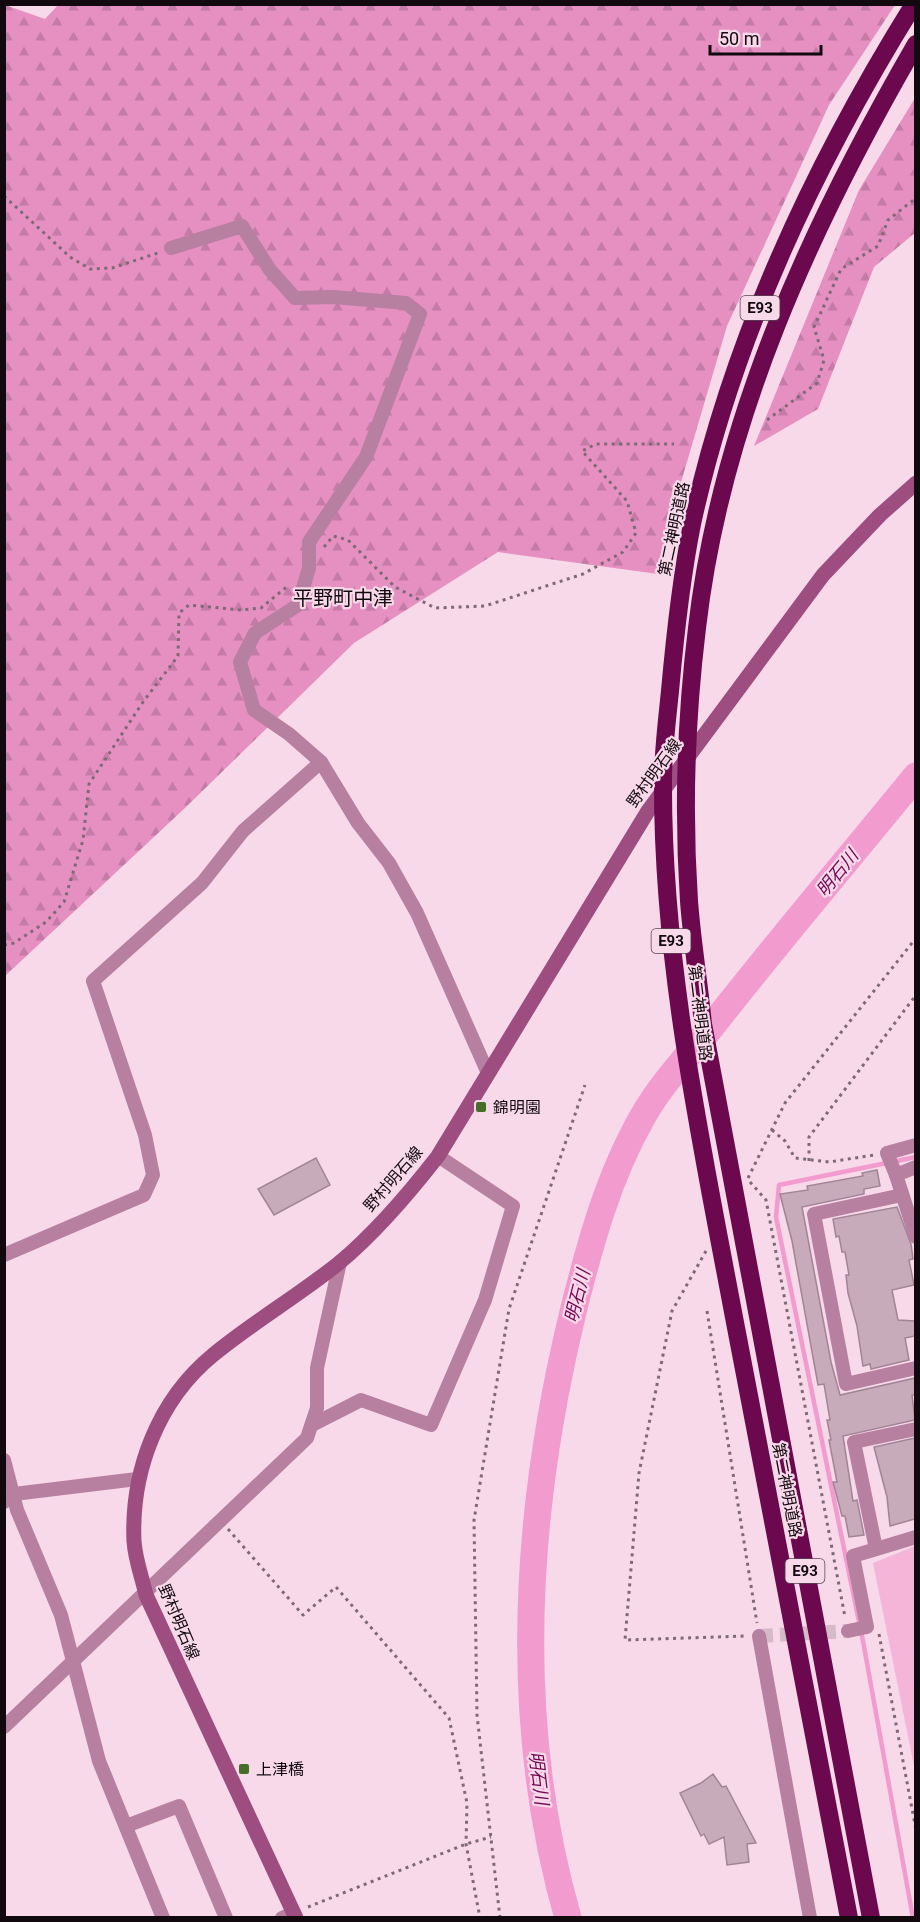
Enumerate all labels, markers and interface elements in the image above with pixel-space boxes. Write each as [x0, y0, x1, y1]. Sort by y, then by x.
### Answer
scale bar [710, 18, 821, 56]
text: 50 m [719, 28, 759, 49]
road number: E93 [740, 296, 780, 320]
street label: 第二神明道路 [655, 480, 693, 578]
district label: 平野町中津 [293, 586, 393, 610]
street label: 野村明石線 [623, 735, 685, 811]
water label: 明石川 [812, 844, 863, 901]
road number: E93 [652, 929, 690, 953]
street label: 第二神明道路 [685, 964, 715, 1062]
place label: 錦明園 [493, 1098, 541, 1117]
marker: 錦明園 [474, 1100, 488, 1114]
street label: 野村明石線 [360, 1143, 426, 1215]
water label: 明石川 [560, 1265, 594, 1325]
street label: 第二神明道路 [769, 1441, 805, 1539]
road number: E93 [786, 1559, 824, 1583]
street label: 野村明石線 [155, 1581, 203, 1663]
water label: 明石川 [525, 1750, 553, 1808]
place label: 上津橋 [256, 1760, 304, 1779]
marker: 上津橋 [237, 1762, 251, 1776]

